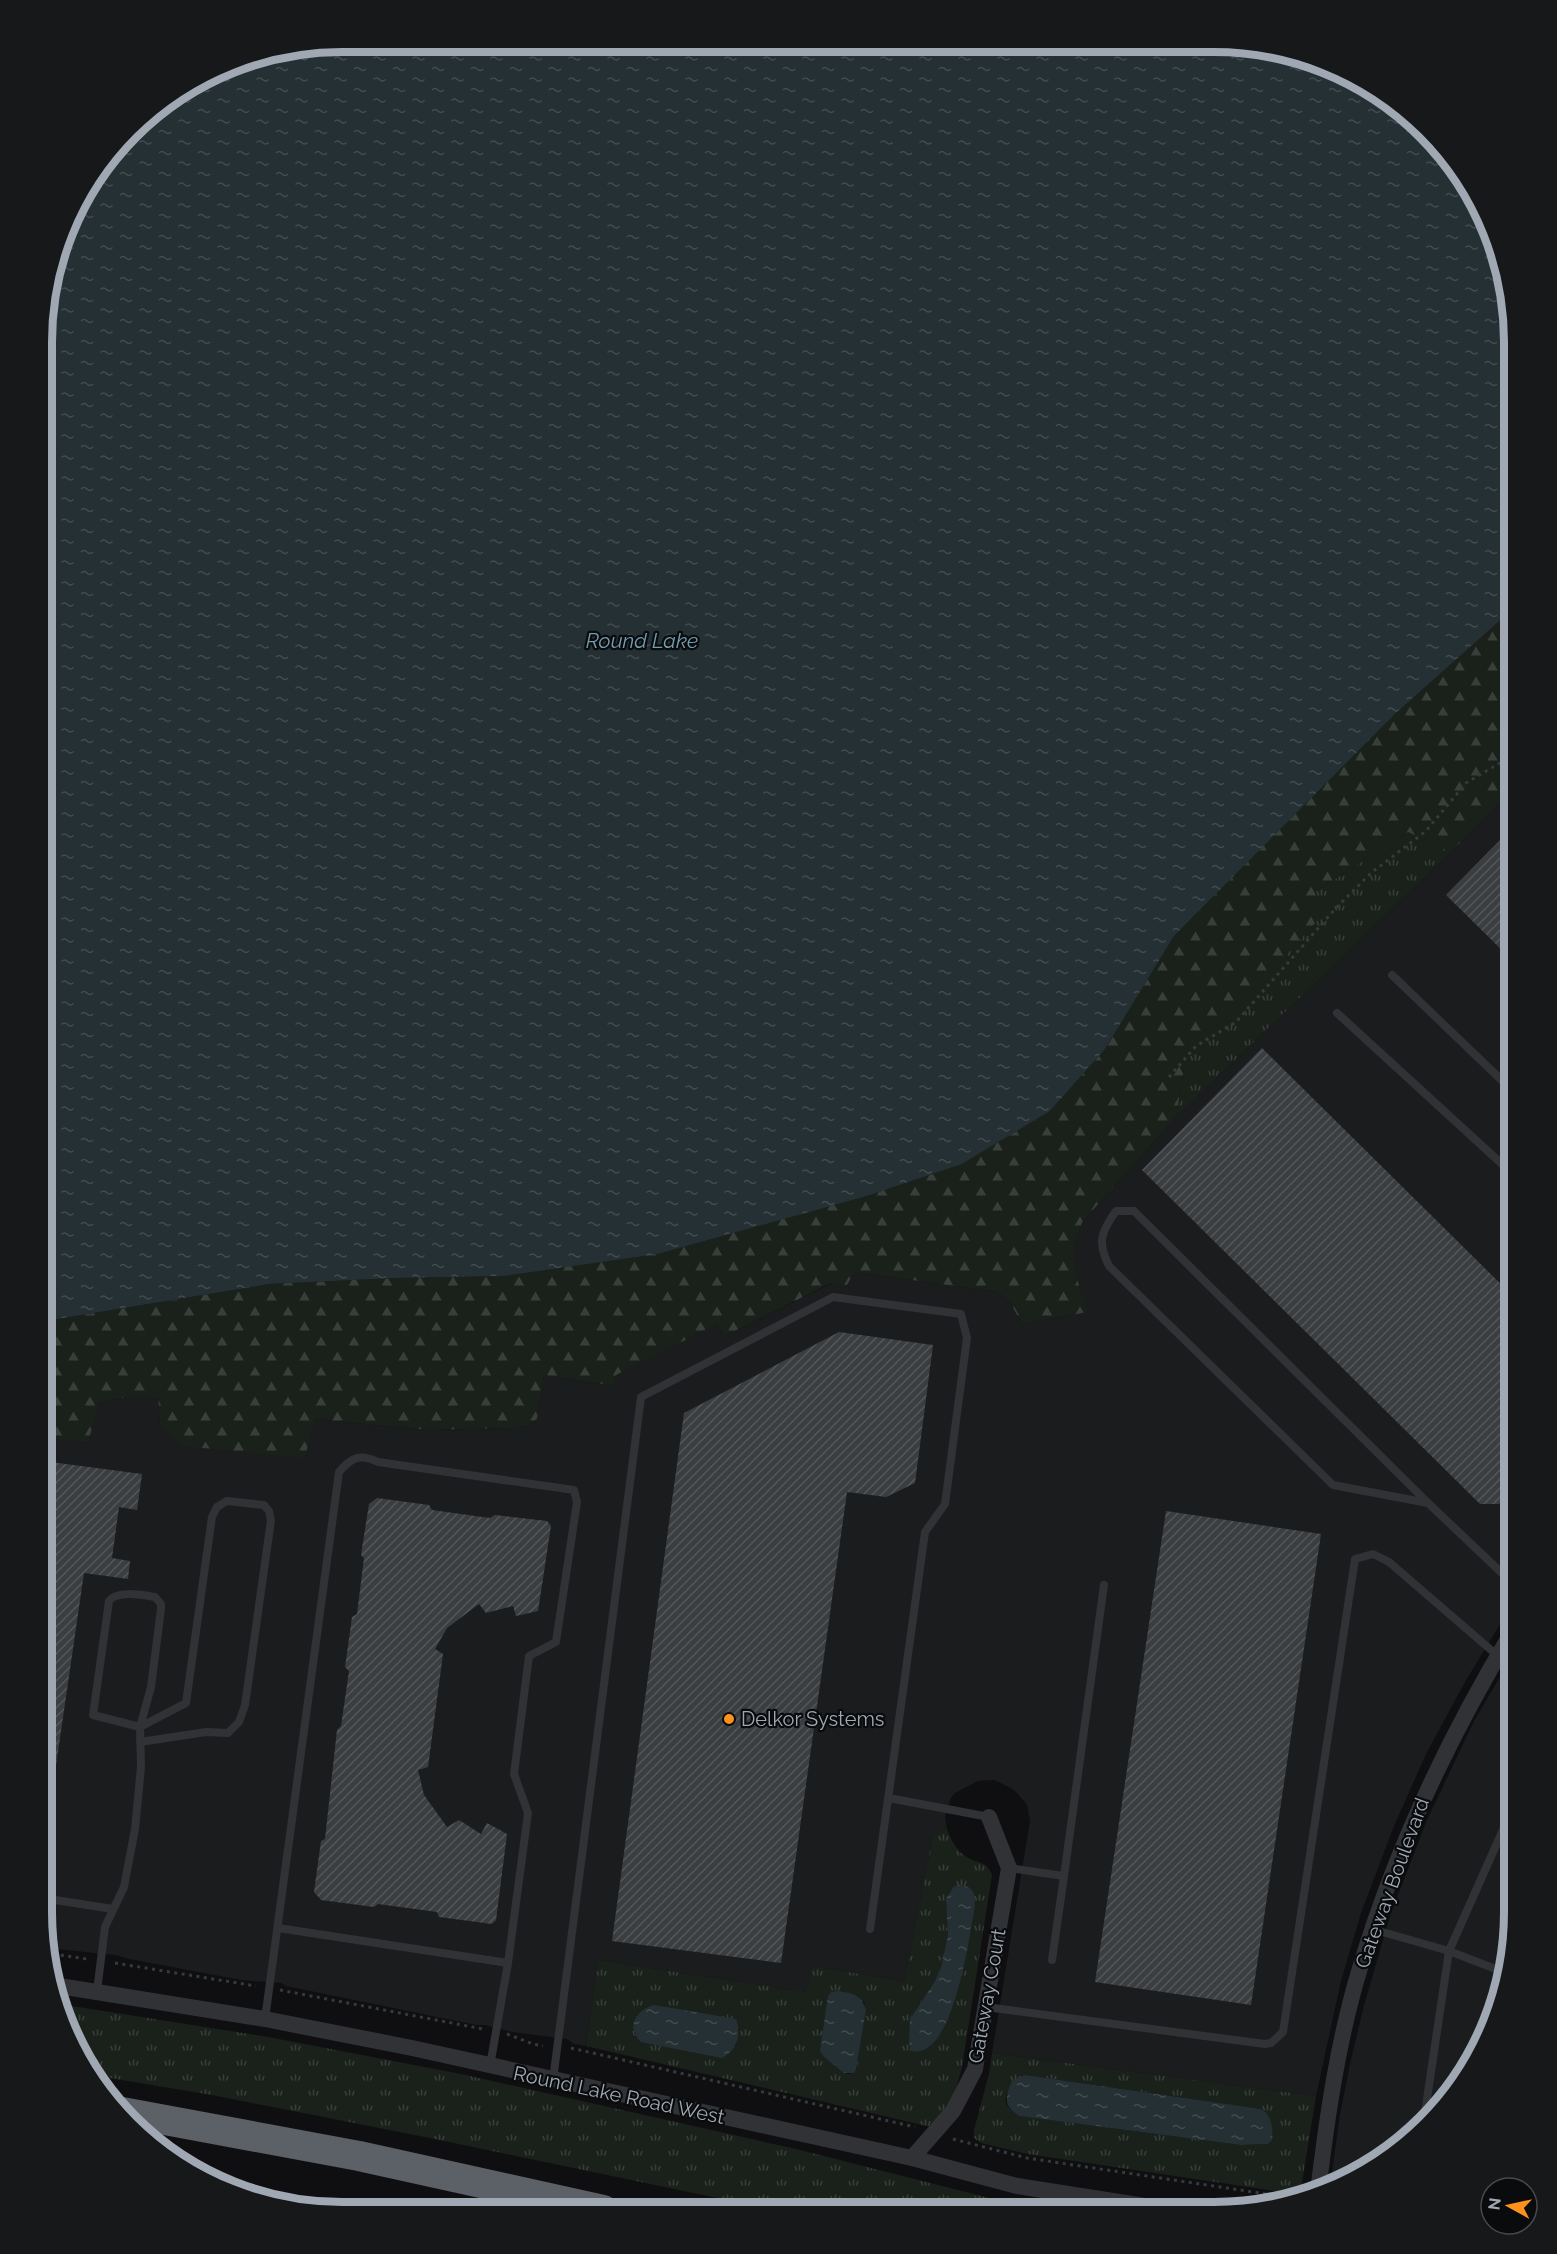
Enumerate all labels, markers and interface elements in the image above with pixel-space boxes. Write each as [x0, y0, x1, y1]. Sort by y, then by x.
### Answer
water label: Round Lake [586, 628, 698, 653]
place label: Delkor Systems [741, 1707, 884, 1731]
marker: Delkor Systems [722, 1712, 736, 1726]
street label: Gateway Boulevard [1350, 1795, 1434, 1971]
street label: Gateway Court [963, 1926, 1011, 2065]
street label: Round Lake Road West [511, 2061, 727, 2129]
north arrow [1479, 2176, 1539, 2236]
text: N [1484, 2197, 1505, 2211]

